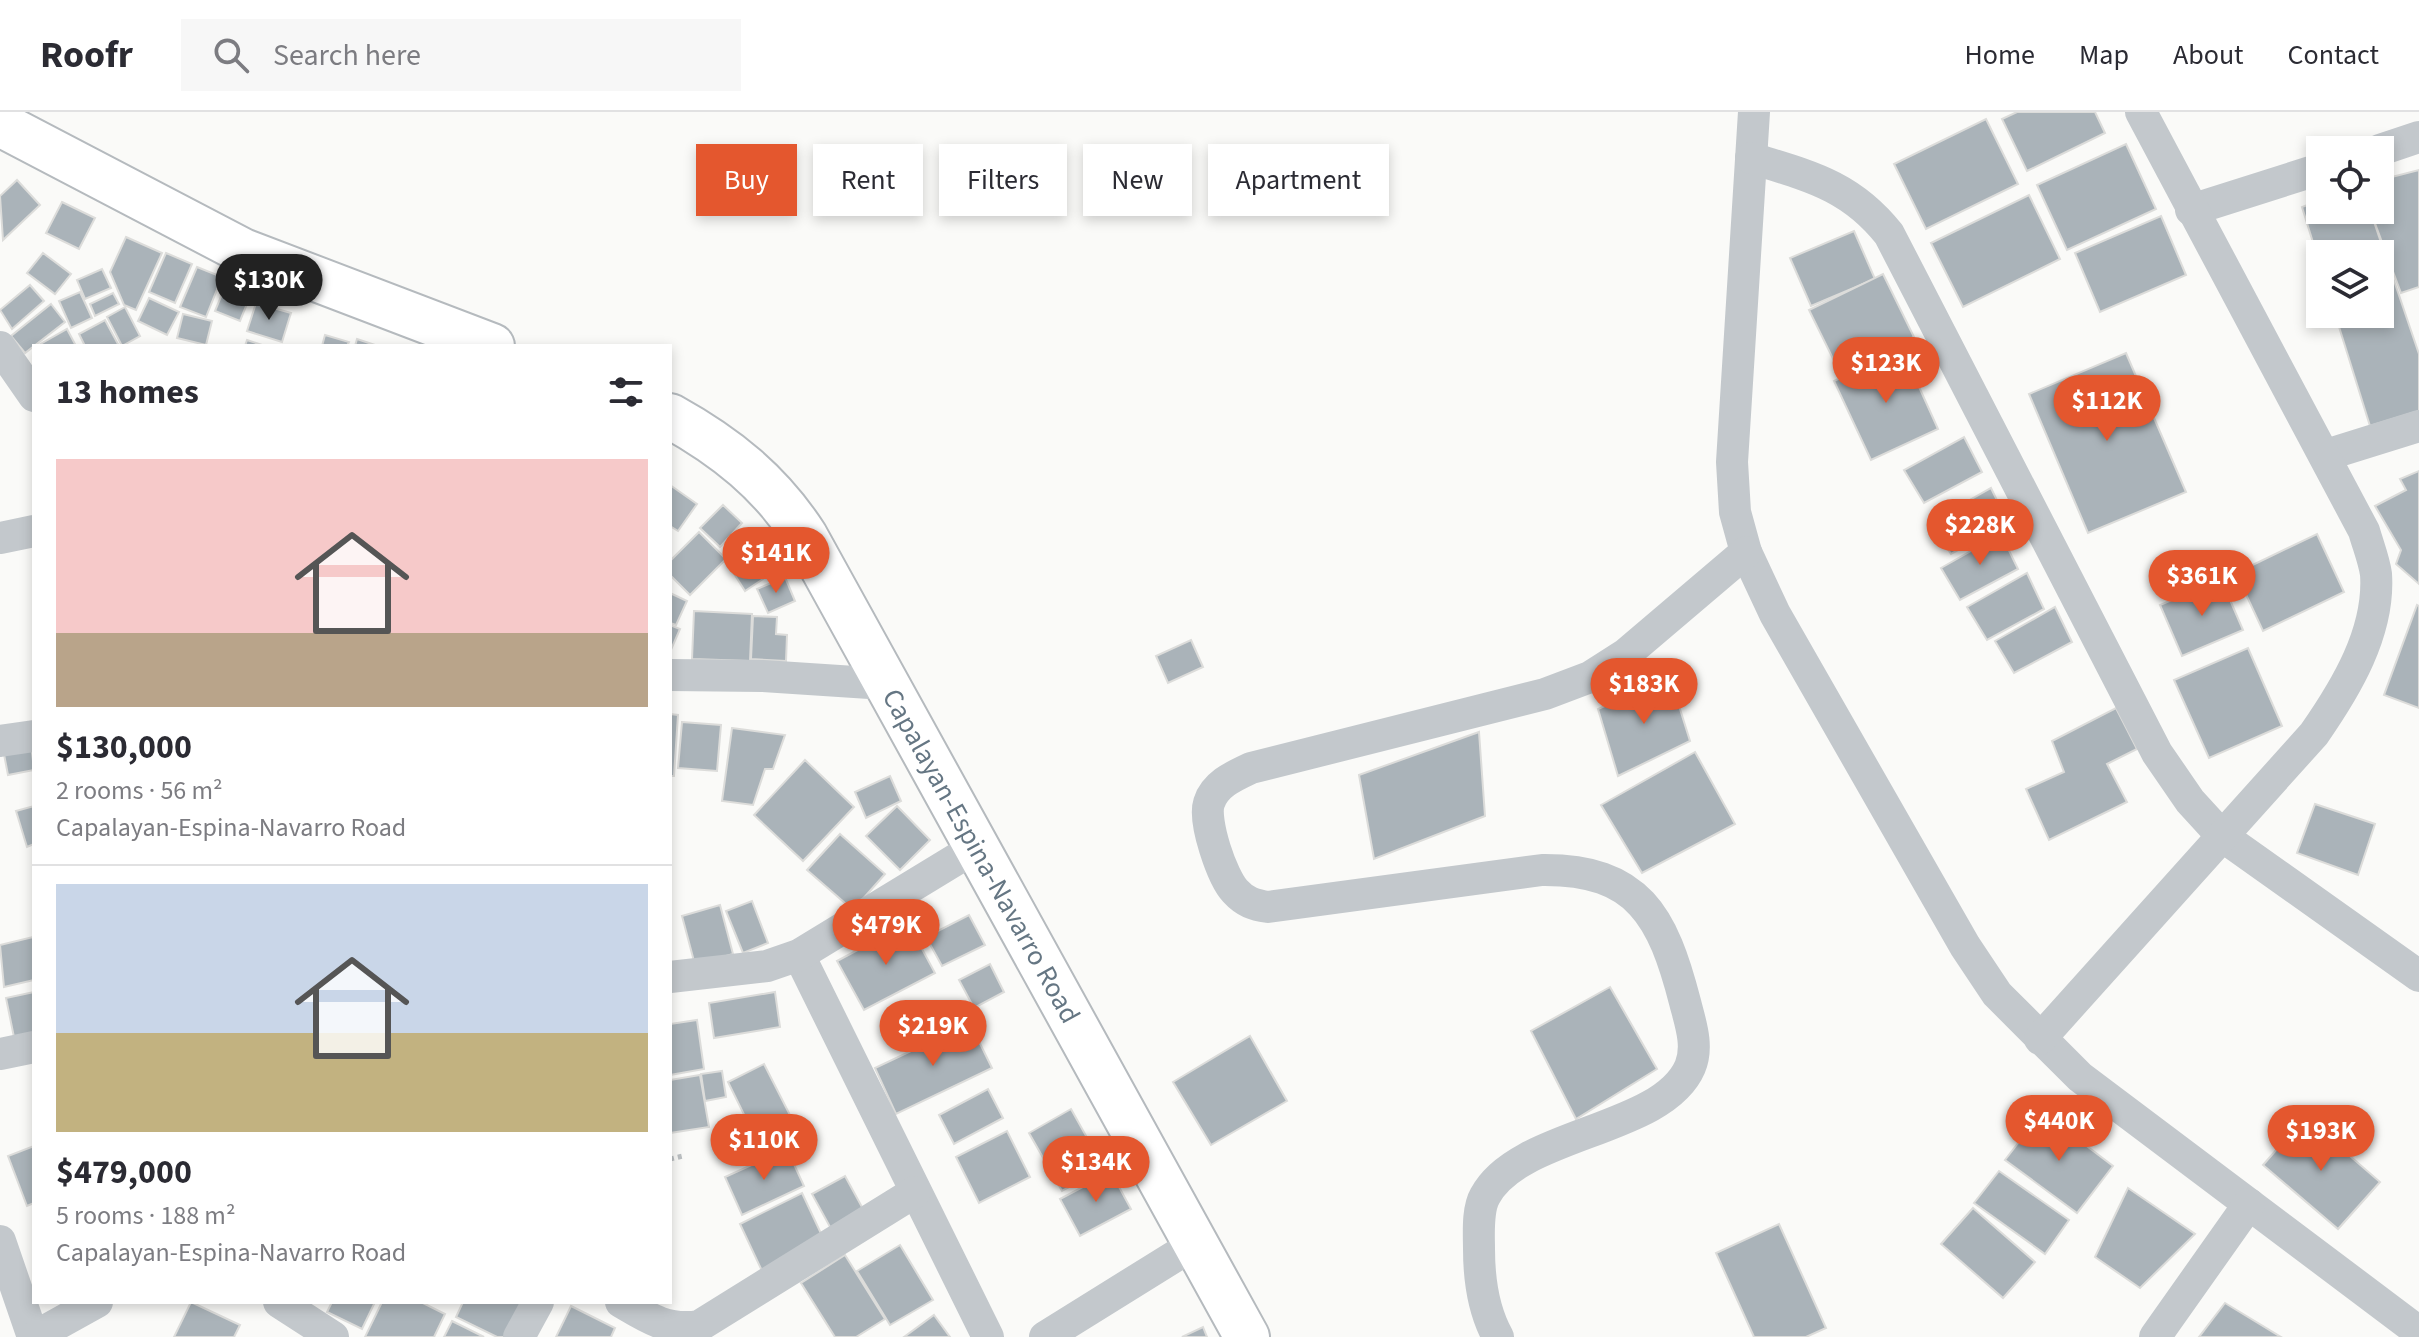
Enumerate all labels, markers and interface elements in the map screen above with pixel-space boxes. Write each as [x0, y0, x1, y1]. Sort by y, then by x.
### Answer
search box [181, 19, 741, 91]
text: Roofr [40, 28, 133, 82]
icon: search [209, 33, 253, 77]
text: Search here [273, 34, 421, 77]
text: Home [1964, 35, 2035, 75]
text: Map [2079, 35, 2129, 75]
text: About [2173, 35, 2244, 75]
text: Contact [2288, 35, 2379, 75]
map controls [2306, 136, 2394, 328]
button: locate [2306, 136, 2394, 224]
chip: Buy [696, 144, 797, 216]
chip: Rent [813, 144, 923, 216]
chip: Filters [939, 144, 1067, 216]
chip: New [1083, 144, 1192, 216]
chip: Apartment [1208, 144, 1389, 216]
button: layers [2306, 240, 2394, 328]
pin: $130K [213, 254, 325, 322]
text: $130K [234, 261, 304, 298]
pin: $123K [1830, 337, 1942, 405]
text: $123K [1851, 344, 1921, 381]
text: 13 homes [56, 368, 199, 417]
icon: filters [604, 370, 648, 414]
pin: $112K [2051, 375, 2163, 443]
text: $112K [2072, 382, 2142, 419]
pin: $228K [1924, 499, 2036, 567]
text: $228K [1945, 506, 2015, 543]
icon: home [280, 511, 424, 655]
pin: $141K [720, 527, 832, 595]
text: $141K [741, 534, 811, 571]
pin: $361K [2146, 550, 2258, 618]
text: $361K [2167, 557, 2237, 594]
pin: $183K [1588, 658, 1700, 726]
text: $183K [1609, 665, 1679, 702]
street label: Capalayan-Espina-Navarro Road [872, 681, 1090, 1031]
text: $130,000 [56, 723, 192, 772]
text: 2 rooms · 56 m² [56, 772, 223, 809]
text: Capalayan-Espina-Navarro Road [56, 809, 406, 846]
pin: $479K [830, 899, 942, 967]
text: $479K [851, 906, 921, 943]
icon: home [280, 936, 424, 1080]
pin: $219K [877, 1000, 989, 1068]
text: $219K [898, 1007, 968, 1044]
pin: $440K [2003, 1095, 2115, 1163]
text: $440K [2024, 1102, 2094, 1139]
pin: $193K [2265, 1105, 2377, 1173]
text: $193K [2286, 1112, 2356, 1149]
pin: $110K [708, 1114, 820, 1182]
text: $110K [729, 1121, 799, 1158]
pin: $134K [1040, 1136, 1152, 1204]
text: $134K [1061, 1143, 1131, 1180]
text: $479,000 [56, 1148, 192, 1197]
text: 5 rooms · 188 m² [56, 1197, 235, 1234]
text: Capalayan-Espina-Navarro Road [56, 1234, 406, 1271]

